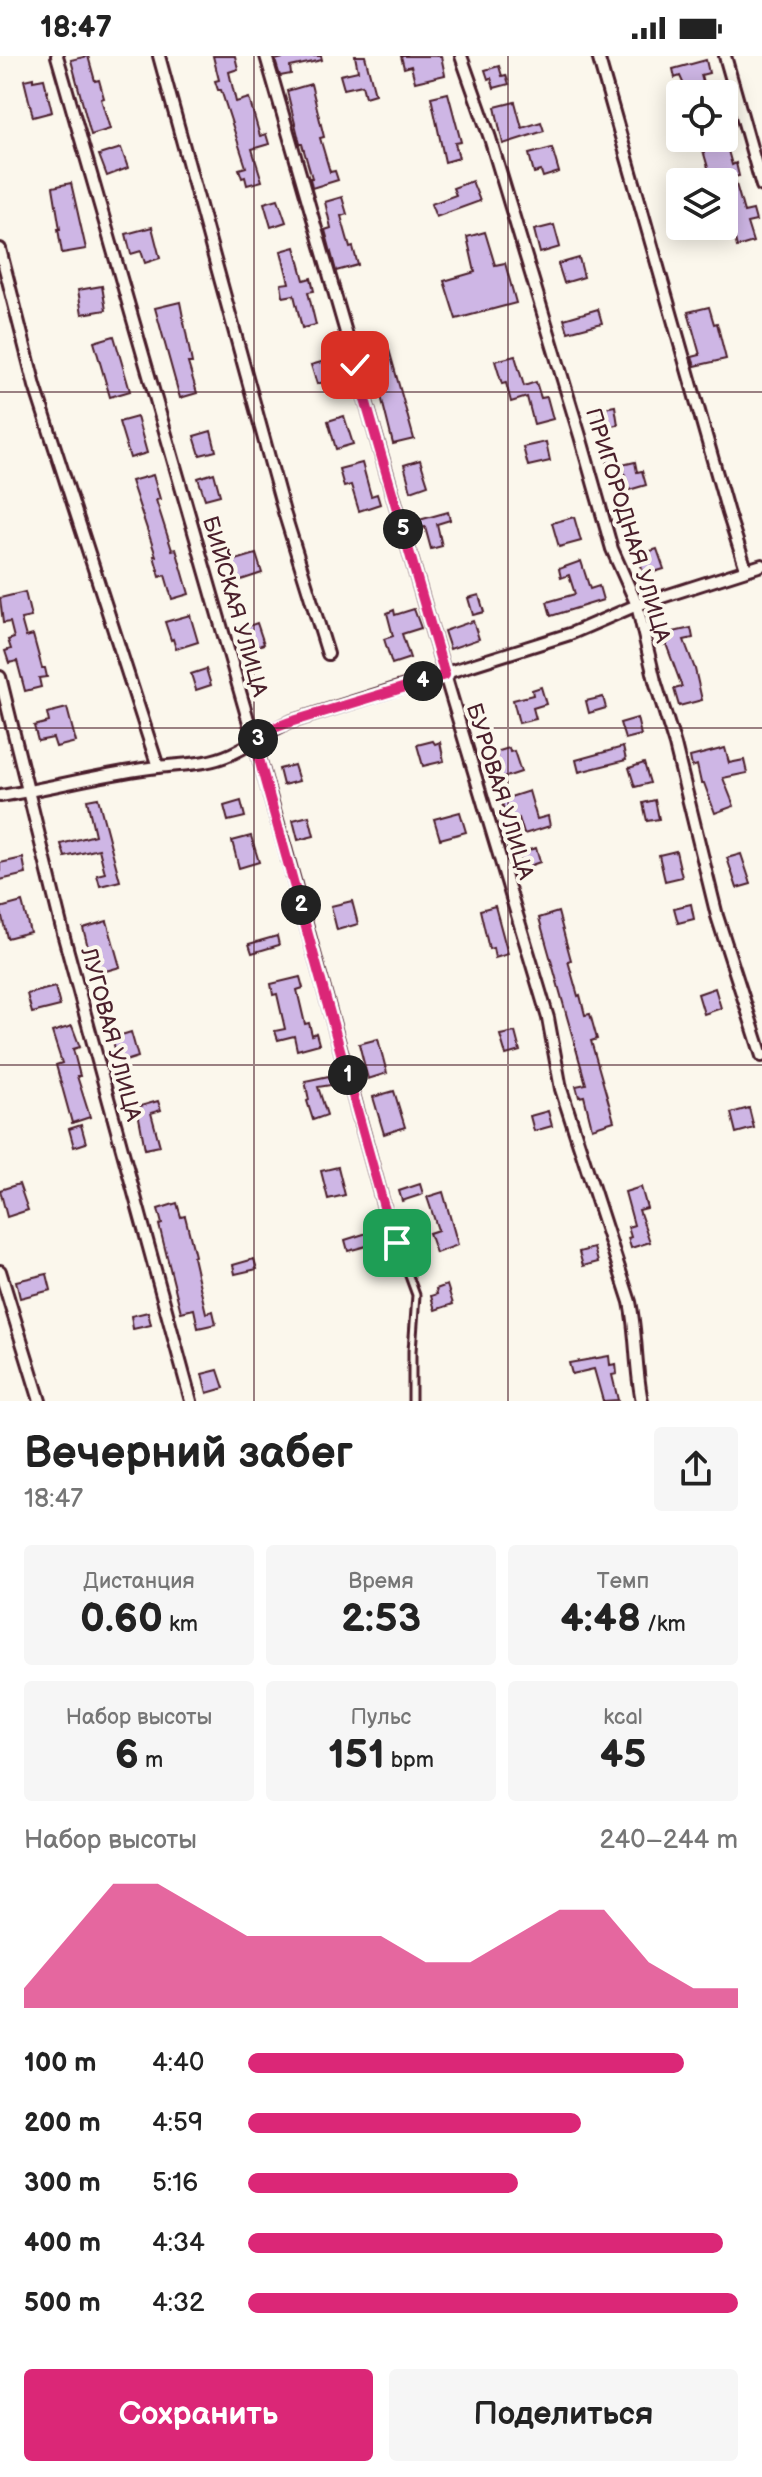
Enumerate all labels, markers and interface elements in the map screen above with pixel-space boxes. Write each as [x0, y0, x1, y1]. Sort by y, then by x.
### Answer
text: 18:47 [40, 10, 112, 46]
map controls [666, 80, 738, 240]
button: locate [666, 80, 738, 152]
button: layers [666, 168, 738, 240]
pin [321, 331, 389, 399]
icon: check [333, 343, 377, 387]
street label: ПРИГОРОДНАЯ УЛИЦА [579, 405, 676, 647]
pin: 5 [383, 509, 423, 549]
street label: БИЙСКАЯ УЛИЦА [196, 513, 273, 700]
text: 5 [397, 515, 409, 542]
pin: 4 [403, 661, 443, 701]
text: 4 [417, 667, 429, 694]
street label: БУРОВАЯ УЛИЦА [460, 700, 539, 883]
pin: 3 [238, 719, 278, 759]
text: 3 [252, 725, 264, 752]
pin: 2 [281, 885, 321, 925]
text: 2 [294, 891, 308, 918]
street label: ЛУГОВАЯ УЛИЦА [74, 944, 147, 1125]
pin: 1 [328, 1055, 368, 1095]
text: 1 [343, 1061, 353, 1088]
pin [363, 1209, 431, 1277]
icon: arrive [375, 1221, 419, 1265]
text: Вечерний забег [24, 1427, 353, 1480]
button: share [654, 1427, 738, 1511]
text: 18:47 [24, 1484, 83, 1515]
text: Дистанция [83, 1568, 195, 1595]
text: Время [348, 1568, 414, 1595]
text: Темп [597, 1568, 649, 1595]
text: 0.60 [80, 1595, 163, 1643]
text: 2:53 [341, 1595, 421, 1643]
text: 4:48 [560, 1595, 641, 1643]
text: km [163, 1611, 198, 1638]
text: /km [641, 1611, 686, 1638]
text: Набор высоты [66, 1704, 212, 1731]
text: Пульс [351, 1704, 411, 1731]
text: kcal [603, 1704, 643, 1731]
text: 6 [115, 1731, 139, 1779]
text: 151 [328, 1731, 385, 1779]
text: 45 [600, 1731, 646, 1779]
text: m [139, 1747, 163, 1774]
text: bpm [385, 1747, 434, 1774]
text: Набор высоты [24, 1825, 197, 1856]
text: 240–244 m [600, 1825, 738, 1856]
text: 100 m [24, 2048, 97, 2079]
text: 4:40 [152, 2048, 204, 2079]
text: 200 m [24, 2108, 101, 2139]
text: 4:59 [152, 2108, 203, 2139]
text: 300 m [24, 2168, 101, 2199]
text: 5:16 [152, 2168, 198, 2199]
text: 400 m [24, 2228, 101, 2259]
text: 4:34 [152, 2228, 205, 2259]
text: 500 m [24, 2288, 101, 2319]
text: 4:32 [152, 2288, 204, 2319]
button: Сохранить [24, 2369, 373, 2461]
button: Поделиться [389, 2369, 738, 2461]

